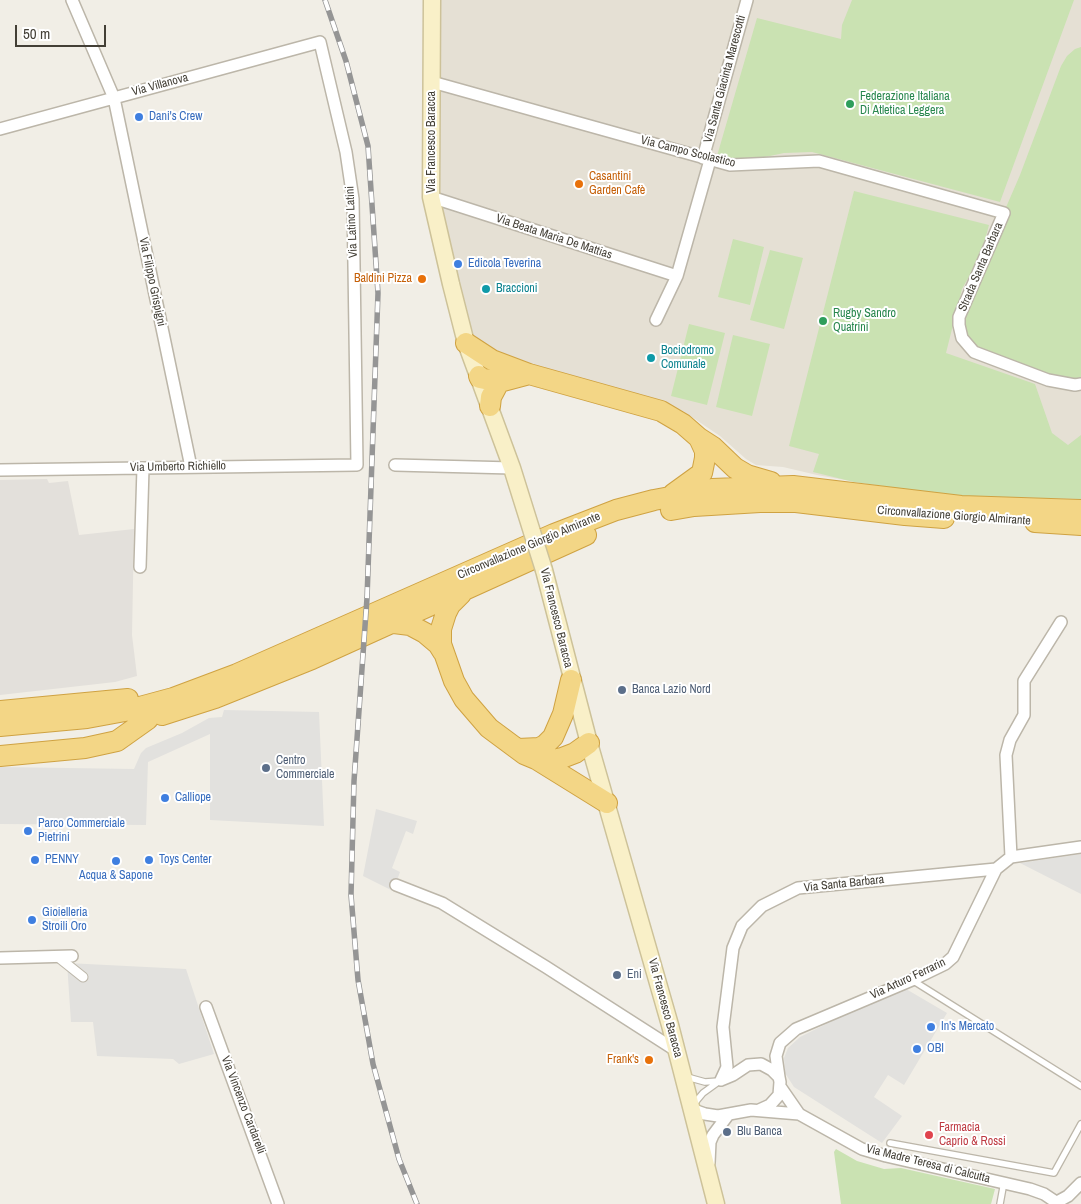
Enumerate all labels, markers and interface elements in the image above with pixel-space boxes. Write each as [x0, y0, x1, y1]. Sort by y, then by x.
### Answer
street label: Via Santa Giacinta Marescotti [701, 14, 749, 144]
scale bar [18, 15, 109, 47]
text: 50 m [23, 23, 50, 44]
street label: Via Villanova [130, 71, 190, 99]
place label: Federazione Italiana Di Atletica Leggera [860, 90, 950, 118]
street label: Via Francesco Baracca [425, 91, 439, 193]
marker: Federazione Italiana Di Atletica Leggera [844, 98, 856, 110]
place label: Dani's Crew [149, 110, 202, 124]
marker: Dani's Crew [133, 111, 145, 123]
street label: Via Campo Scolastico [639, 133, 737, 171]
place label: Casantini Garden Cafè [589, 170, 645, 198]
marker: Casantini Garden Cafè [573, 178, 585, 190]
street label: Via Latino Latini [343, 186, 361, 258]
street label: Via Beata Maria De Mattias [494, 211, 614, 263]
street label: Strada Santa Barbara [956, 220, 1006, 314]
street label: Via Filippo Grispigni [136, 236, 168, 328]
place label: Edicola Teverina [468, 257, 541, 271]
marker: Edicola Teverina [452, 258, 464, 270]
place label: Baldini Pizza [354, 272, 412, 286]
marker: Baldini Pizza [416, 273, 428, 285]
place label: Braccioni [496, 282, 538, 296]
marker: Braccioni [480, 283, 492, 295]
place label: Rugby Sandro Quatrini [833, 307, 896, 335]
marker: Rugby Sandro Quatrini [817, 315, 829, 327]
place label: Bociodromo Comunale [661, 344, 714, 372]
marker: Bociodromo Comunale [645, 352, 657, 364]
street label: Via Umberto Richiello [130, 459, 226, 475]
street label: Circonvallazione Giorgio Almirante [877, 503, 1031, 529]
street label: Circonvallazione Giorgio Almirante [455, 509, 603, 583]
street label: Via Francesco Baracca [537, 567, 575, 669]
place label: Banca Lazio Nord [632, 683, 711, 697]
marker: Banca Lazio Nord [616, 684, 628, 696]
place label: Centro Commerciale [276, 754, 334, 782]
marker: Centro Commerciale [260, 762, 272, 774]
place label: Calliope [175, 791, 211, 805]
marker: Calliope [159, 792, 171, 804]
place label: Parco Commerciale Pietrini [38, 817, 125, 845]
marker: Parco Commerciale Pietrini [22, 825, 34, 837]
place label: PENNY [45, 853, 79, 867]
place label: Toys Center [159, 853, 211, 867]
marker: PENNY [29, 854, 41, 866]
marker: Toys Center [143, 854, 155, 866]
marker: Acqua & Sapone [110, 855, 122, 867]
place label: Acqua & Sapone [79, 869, 153, 883]
street label: Via Santa Barbara [803, 873, 885, 895]
place label: Gioielleria Stroili Oro [42, 906, 87, 934]
marker: Gioielleria Stroili Oro [26, 914, 38, 926]
street label: Via Arturo Ferrarin [868, 955, 948, 1003]
street label: Via Francesco Baracca [645, 957, 685, 1059]
place label: Eni [627, 968, 642, 982]
marker: Eni [611, 969, 623, 981]
place label: In's Mercato [941, 1020, 994, 1034]
marker: In's Mercato [925, 1021, 937, 1033]
place label: OBI [927, 1042, 944, 1056]
marker: OBI [911, 1043, 923, 1055]
place label: Frank's [607, 1053, 639, 1067]
street label: Via Vincenzo Cardarelli [218, 1054, 268, 1156]
marker: Frank's [643, 1054, 655, 1066]
place label: Farmacia Caprio & Rossi [939, 1121, 1006, 1149]
place label: Blu Banca [737, 1125, 782, 1139]
marker: Blu Banca [721, 1126, 733, 1138]
marker: Farmacia Caprio & Rossi [923, 1129, 935, 1141]
street label: Via Madre Teresa di Calcutta [865, 1142, 991, 1186]

